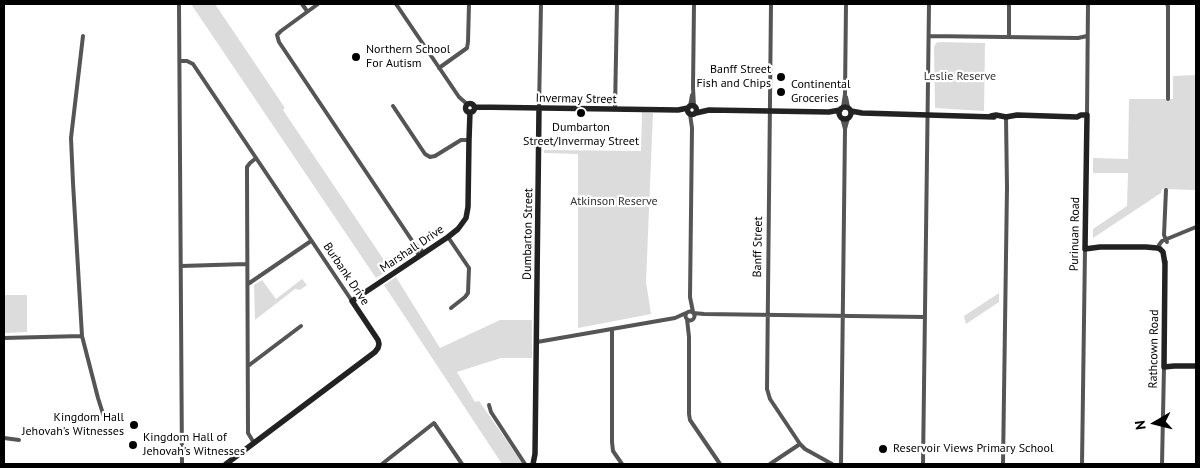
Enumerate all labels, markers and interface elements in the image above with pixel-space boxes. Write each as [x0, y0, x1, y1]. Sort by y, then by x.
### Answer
place label: Northern School For Autism [366, 43, 450, 71]
marker: Northern School For Autism [350, 51, 362, 63]
place label: Banff Street Fish and Chips [696, 63, 771, 91]
park label: Leslie Reserve [924, 70, 996, 84]
marker: Banff Street Fish and Chips [775, 71, 787, 83]
place label: Continental Groceries [791, 78, 850, 106]
marker: Continental Groceries [775, 86, 787, 98]
street label: Invermay Street [535, 91, 617, 107]
marker: Dumbarton Street/Invermay Street [575, 107, 587, 119]
place label: Dumbarton Street/Invermay Street [523, 121, 639, 149]
street label: Dumbarton Street [520, 188, 536, 280]
park label: Atkinson Reserve [570, 195, 658, 209]
street label: Purinuan Road [1067, 197, 1083, 271]
street label: Banff Street [750, 216, 766, 278]
street label: Marshall Drive [377, 222, 447, 276]
street label: Burbank Drive [320, 240, 372, 308]
street label: Rathcown Road [1146, 309, 1162, 389]
north arrow [1130, 398, 1180, 448]
place label: Kingdom Hall Jehovah's Witnesses [22, 411, 124, 439]
marker: Kingdom Hall Jehovah's Witnesses [128, 419, 140, 431]
text: N [1131, 419, 1150, 431]
place label: Kingdom Hall of Jehovah's Witnesses [143, 431, 245, 459]
marker: Kingdom Hall of Jehovah's Witnesses [127, 439, 139, 451]
place label: Reservoir Views Primary School [893, 442, 1053, 456]
marker: Reservoir Views Primary School [877, 443, 889, 455]

